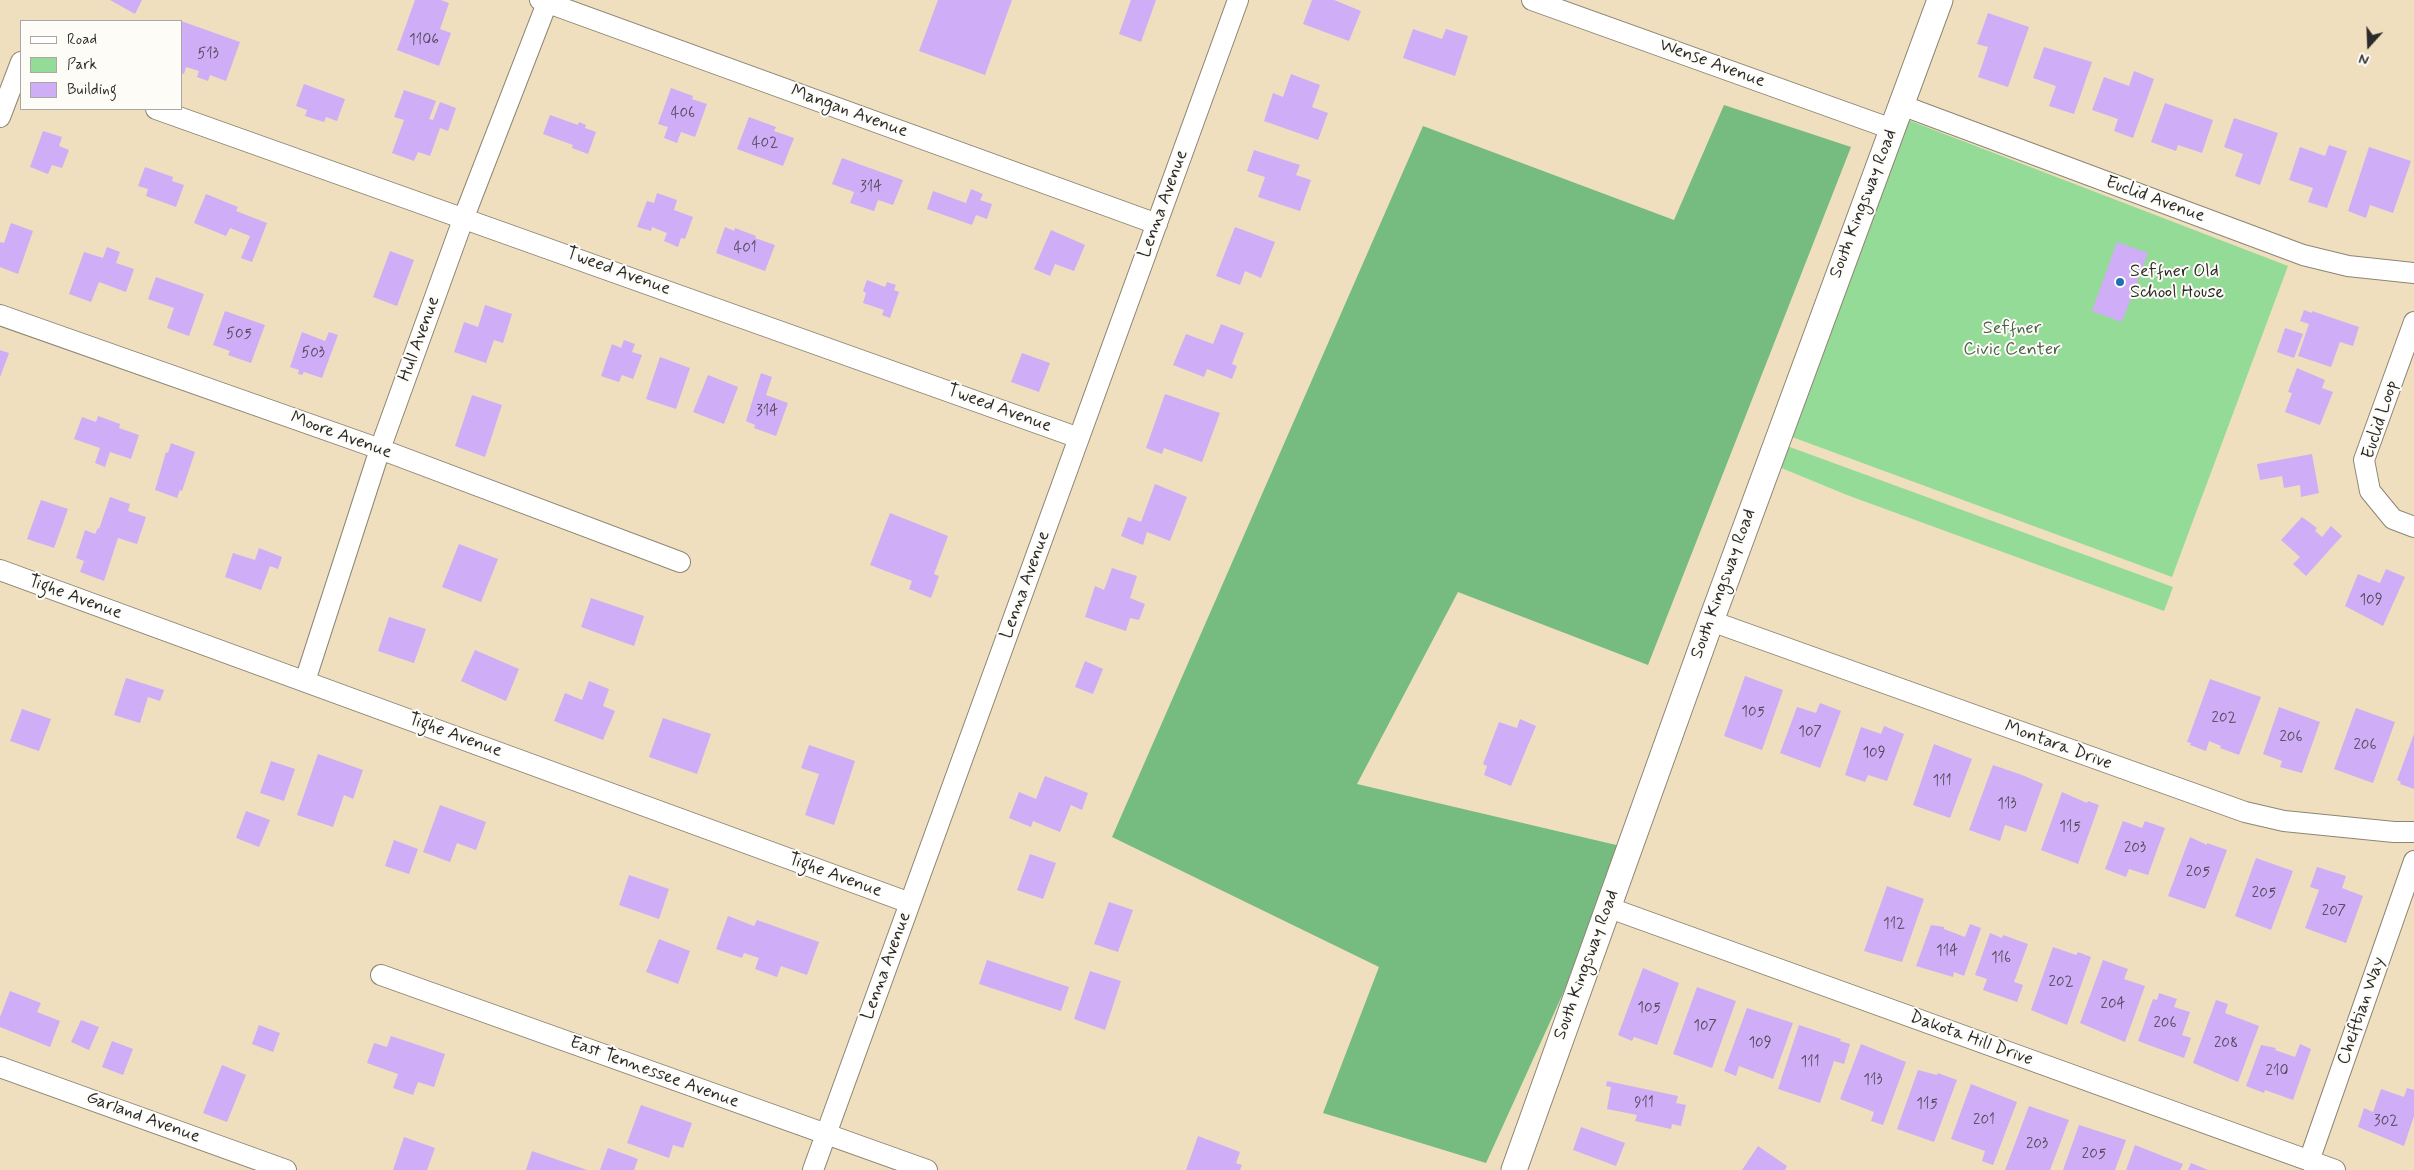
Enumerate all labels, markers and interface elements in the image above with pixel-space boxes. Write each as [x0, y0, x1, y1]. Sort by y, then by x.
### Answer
legend [20, 20, 182, 110]
north arrow [2344, 20, 2394, 70]
text: Road [67, 30, 97, 50]
house number: 1106 [409, 32, 439, 50]
street label: Wense Avenue [1656, 35, 1768, 93]
house number: 513 [197, 46, 219, 64]
text: N [2356, 49, 2371, 69]
text: Park [67, 55, 97, 75]
text: Building [67, 80, 117, 100]
street label: Mangan Avenue [788, 81, 910, 143]
house number: 406 [671, 105, 695, 123]
street label: South Kingsway Road [1826, 127, 1902, 281]
house number: 402 [752, 135, 778, 153]
street label: Lenna Avenue [1134, 147, 1194, 261]
street label: Euclid Avenue [2102, 172, 2208, 228]
house number: 314 [860, 179, 882, 197]
house number: 401 [733, 240, 757, 258]
street label: Tweed Avenue [563, 243, 673, 301]
place label: Seffner Old School House [2130, 261, 2224, 304]
marker: Seffner Old School House [2114, 276, 2126, 288]
street label: Hull Avenue [395, 293, 445, 385]
park label: Seffner Civic Center [1963, 318, 2061, 360]
house number: 505 [226, 326, 252, 344]
house number: 503 [301, 345, 325, 363]
street label: Euclid Loop [2358, 378, 2404, 462]
street label: Tweed Avenue [944, 380, 1054, 438]
house number: 314 [756, 403, 778, 421]
street label: Moore Avenue [287, 408, 395, 464]
street label: South Kingsway Road [1687, 506, 1761, 662]
street label: Lenna Avenue [996, 528, 1056, 642]
street label: Tighe Avenue [25, 571, 125, 625]
house number: 109 [2359, 592, 2383, 610]
house number: 105 [1741, 704, 1765, 722]
street label: Tighe Avenue [405, 709, 505, 763]
house number: 202 [2212, 710, 2236, 728]
street label: Montara Drive [2001, 717, 2115, 775]
house number: 107 [1798, 724, 1822, 742]
house number: 206 [2280, 729, 2302, 747]
house number: 206 [2354, 737, 2376, 755]
house number: 109 [1862, 745, 1886, 763]
house number: 111 [1933, 773, 1951, 791]
house number: 113 [1997, 796, 2017, 814]
house number: 115 [2059, 819, 2081, 837]
house number: 203 [2124, 840, 2146, 858]
street label: Tighe Avenue [785, 849, 885, 903]
house number: 205 [2186, 864, 2210, 882]
house number: 205 [2252, 885, 2276, 903]
street label: South Kingsway Road [1550, 887, 1624, 1043]
house number: 207 [2322, 903, 2346, 921]
street label: Lenna Avenue [857, 909, 917, 1023]
house number: 112 [1883, 916, 1905, 934]
house number: 114 [1936, 943, 1958, 961]
house number: 116 [1991, 950, 2011, 968]
street label: Cheiftian Way [2333, 954, 2391, 1068]
house number: 202 [2049, 974, 2073, 992]
house number: 204 [2101, 996, 2125, 1014]
house number: 105 [1637, 1000, 1661, 1018]
street label: Dakota Hill Drive [1906, 1007, 2036, 1071]
house number: 206 [2154, 1015, 2176, 1033]
house number: 107 [1693, 1018, 1717, 1036]
street label: East Tennessee Avenue [566, 1032, 742, 1114]
house number: 109 [1748, 1035, 1772, 1053]
house number: 208 [2214, 1035, 2238, 1053]
house number: 111 [1801, 1054, 1819, 1072]
house number: 210 [2266, 1063, 2288, 1081]
house number: 113 [1863, 1072, 1883, 1090]
street label: Garland Avenue [83, 1087, 203, 1149]
house number: 911 [1634, 1095, 1654, 1113]
house number: 115 [1916, 1096, 1938, 1114]
house number: 201 [1973, 1112, 1995, 1130]
house number: 302 [2374, 1113, 2398, 1131]
house number: 203 [2026, 1136, 2048, 1154]
house number: 205 [2082, 1146, 2106, 1164]

